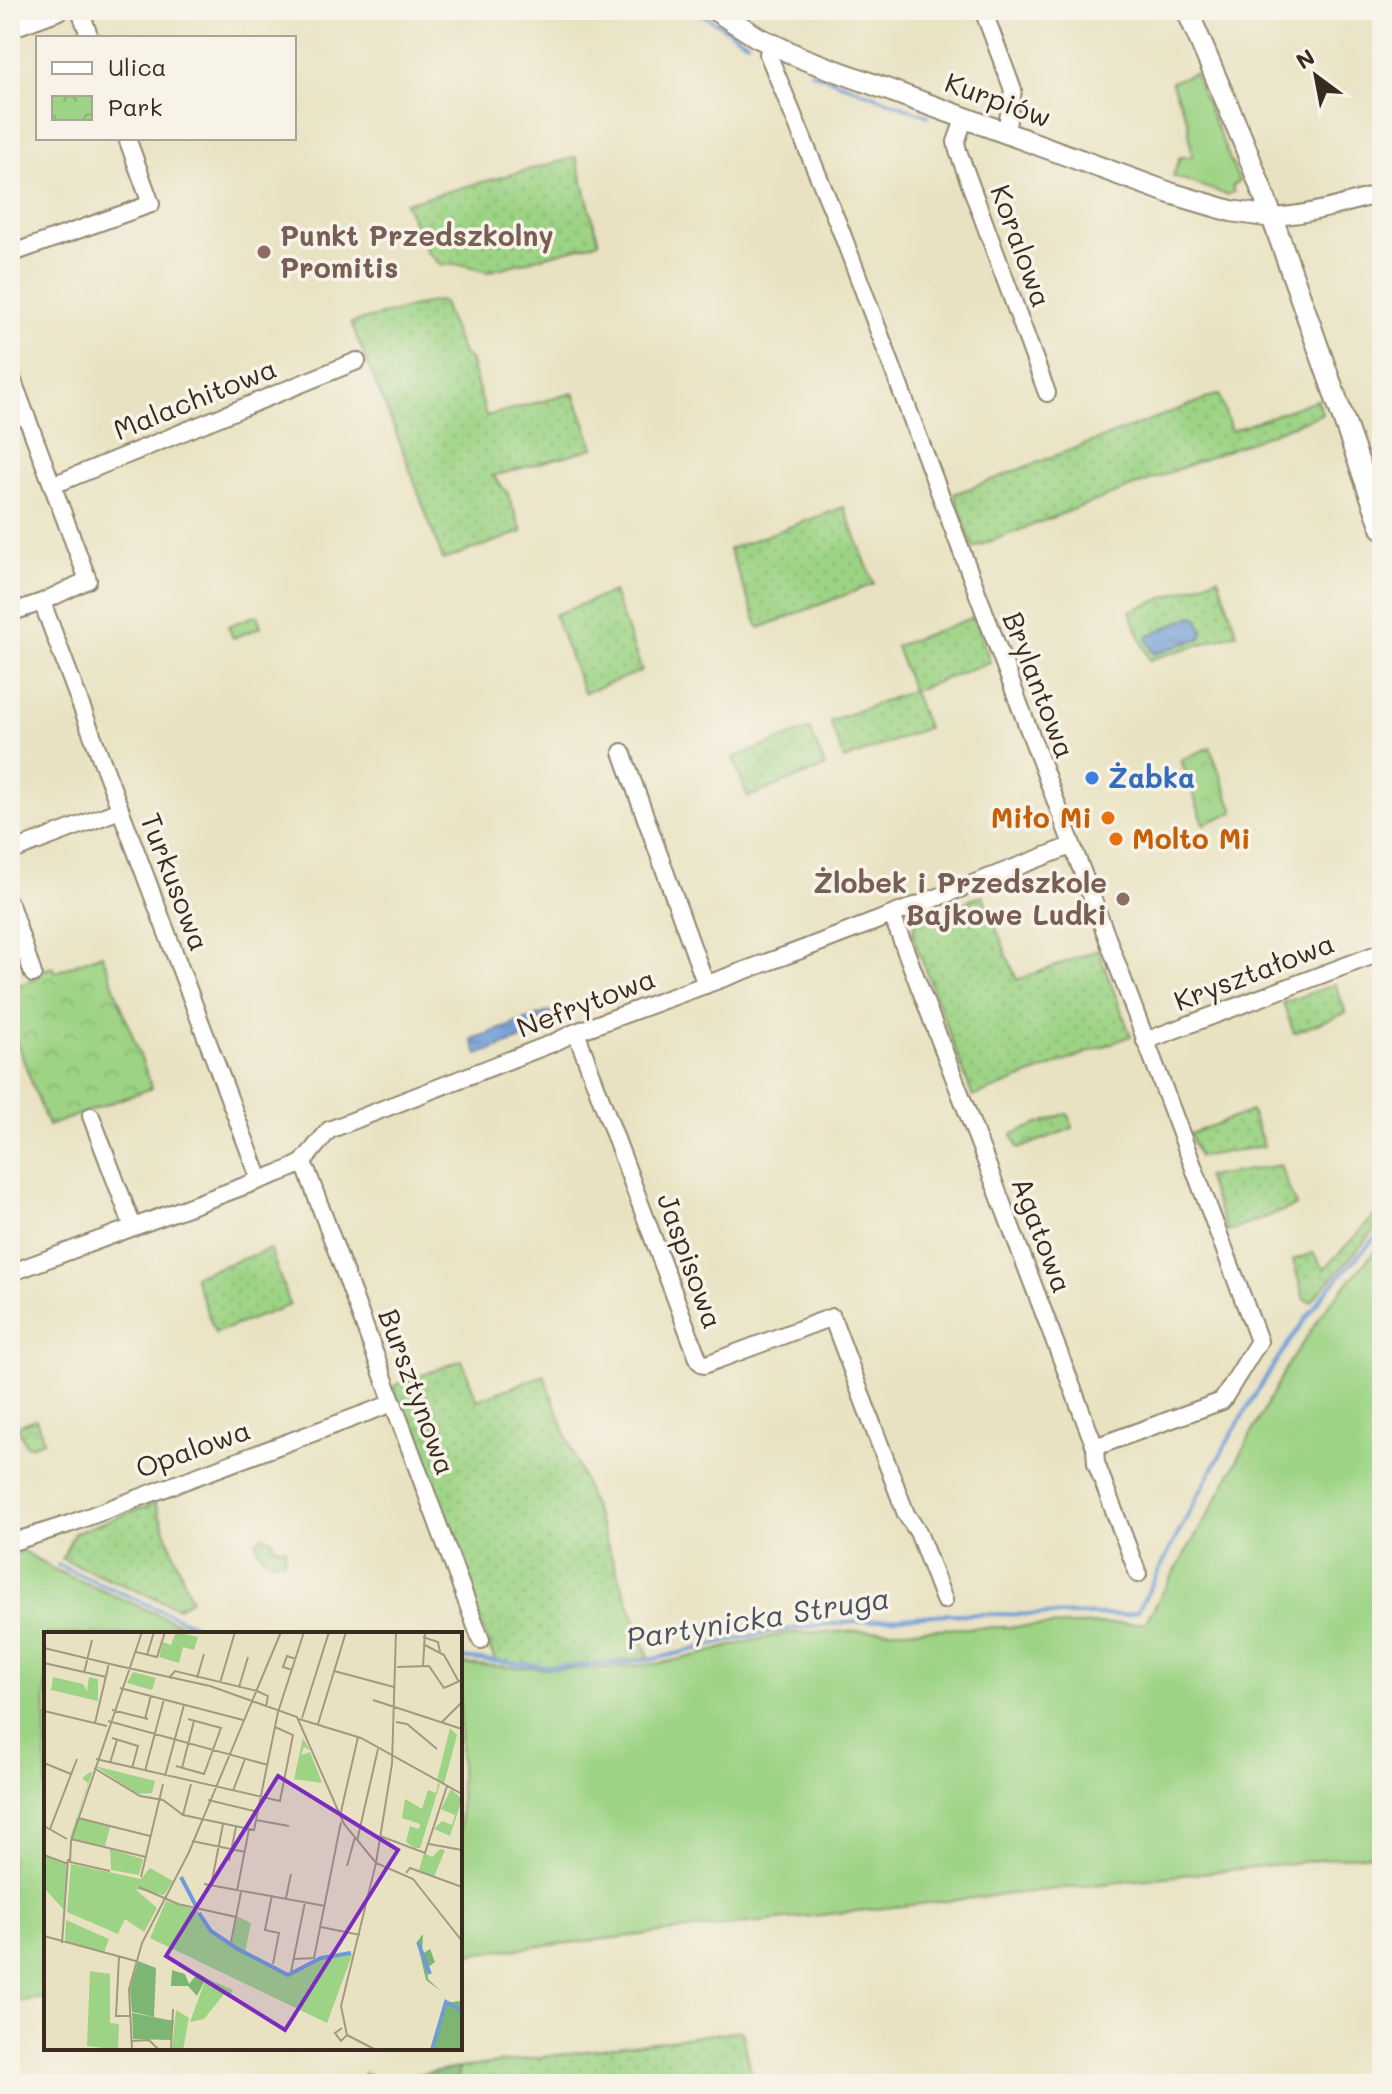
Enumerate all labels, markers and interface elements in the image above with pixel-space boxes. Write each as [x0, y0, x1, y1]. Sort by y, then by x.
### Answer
legend [36, 36, 296, 140]
north arrow [1276, 36, 1356, 116]
text: N [1290, 42, 1320, 75]
text: Ulica [108, 51, 166, 82]
street label: Kurpiów [940, 63, 1056, 135]
text: Park [108, 91, 162, 122]
street label: Koralowa [983, 179, 1061, 312]
place label: Punkt Przedszkolny Promitis [280, 217, 554, 285]
marker: Punkt Przedszkolny Promitis [255, 243, 273, 261]
street label: Malachitowa [108, 349, 282, 447]
street label: Brylantowa [996, 606, 1084, 763]
place label: Żabka [1108, 759, 1195, 795]
marker: Żabka [1083, 769, 1101, 787]
place label: Miło Mi [991, 799, 1092, 835]
street label: Turkusowa [133, 808, 219, 956]
marker: Miło Mi [1099, 809, 1117, 827]
place label: Molto Mi [1132, 820, 1251, 856]
marker: Molto Mi [1107, 830, 1125, 848]
place label: Żlobek i Przedszkole Bajkowe Ludki [813, 864, 1107, 932]
marker: Żlobek i Przedszkole Bajkowe Ludki [1114, 890, 1132, 908]
street label: Kryształowa [1168, 924, 1339, 1018]
street label: Nefrytowa [511, 959, 660, 1045]
street label: Agatowa [1004, 1172, 1081, 1298]
street label: Jaspisowa [650, 1188, 732, 1333]
street label: Bursztynowa [371, 1304, 465, 1480]
street label: Opalowa [130, 1411, 255, 1485]
water label: Partynicka Struga [623, 1576, 892, 1658]
inset map [44, 1632, 462, 2050]

